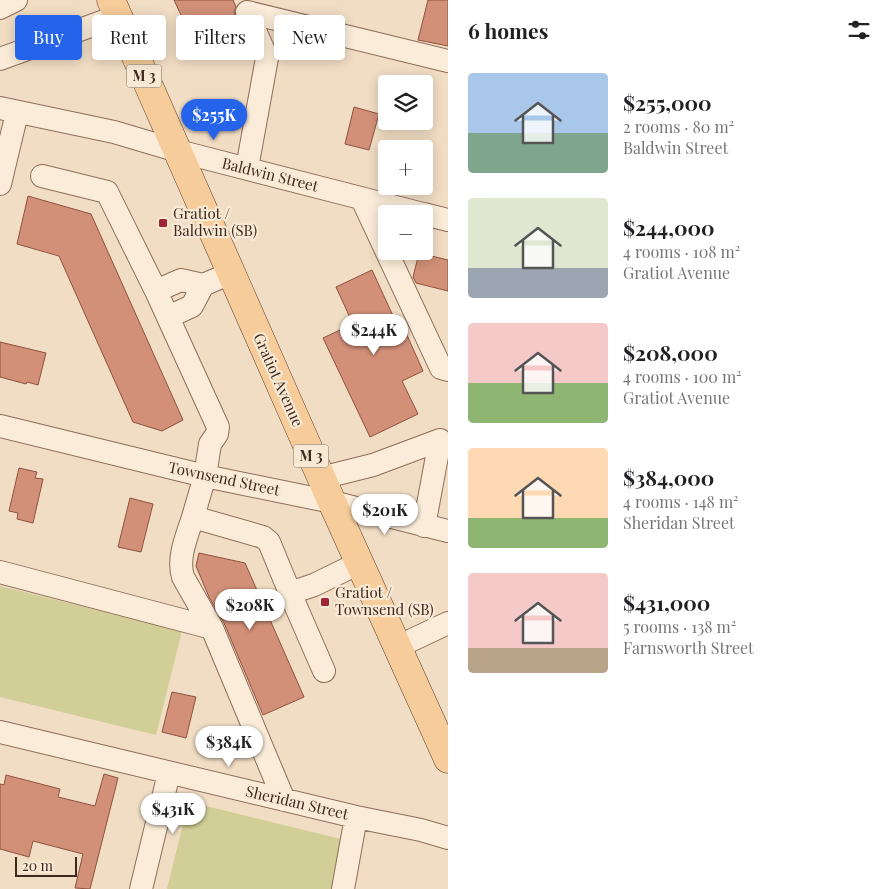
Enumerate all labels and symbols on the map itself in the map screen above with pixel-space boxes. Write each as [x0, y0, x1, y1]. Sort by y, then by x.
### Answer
road number: M 3 [126, 64, 162, 88]
pin: $255K [179, 98, 249, 141]
street label: Baldwin Street [220, 152, 321, 196]
place label: Gratiot / Baldwin (SB) [173, 203, 257, 240]
marker: Gratiot / Baldwin (SB) [157, 217, 169, 229]
pin: $244K [339, 314, 409, 356]
street label: Gratiot Avenue [249, 330, 308, 430]
road number: M 3 [294, 444, 328, 468]
street label: Townsend Street [167, 456, 282, 500]
pin: $201K [350, 494, 420, 536]
place label: Gratiot / Townsend (SB) [335, 582, 434, 619]
pin: $208K [215, 588, 285, 631]
marker: Gratiot / Townsend (SB) [319, 596, 331, 608]
pin: $384K [194, 726, 264, 768]
street label: Sheridan Street [244, 781, 351, 824]
pin: $431K [138, 792, 208, 835]
scale bar [15, 854, 78, 877]

